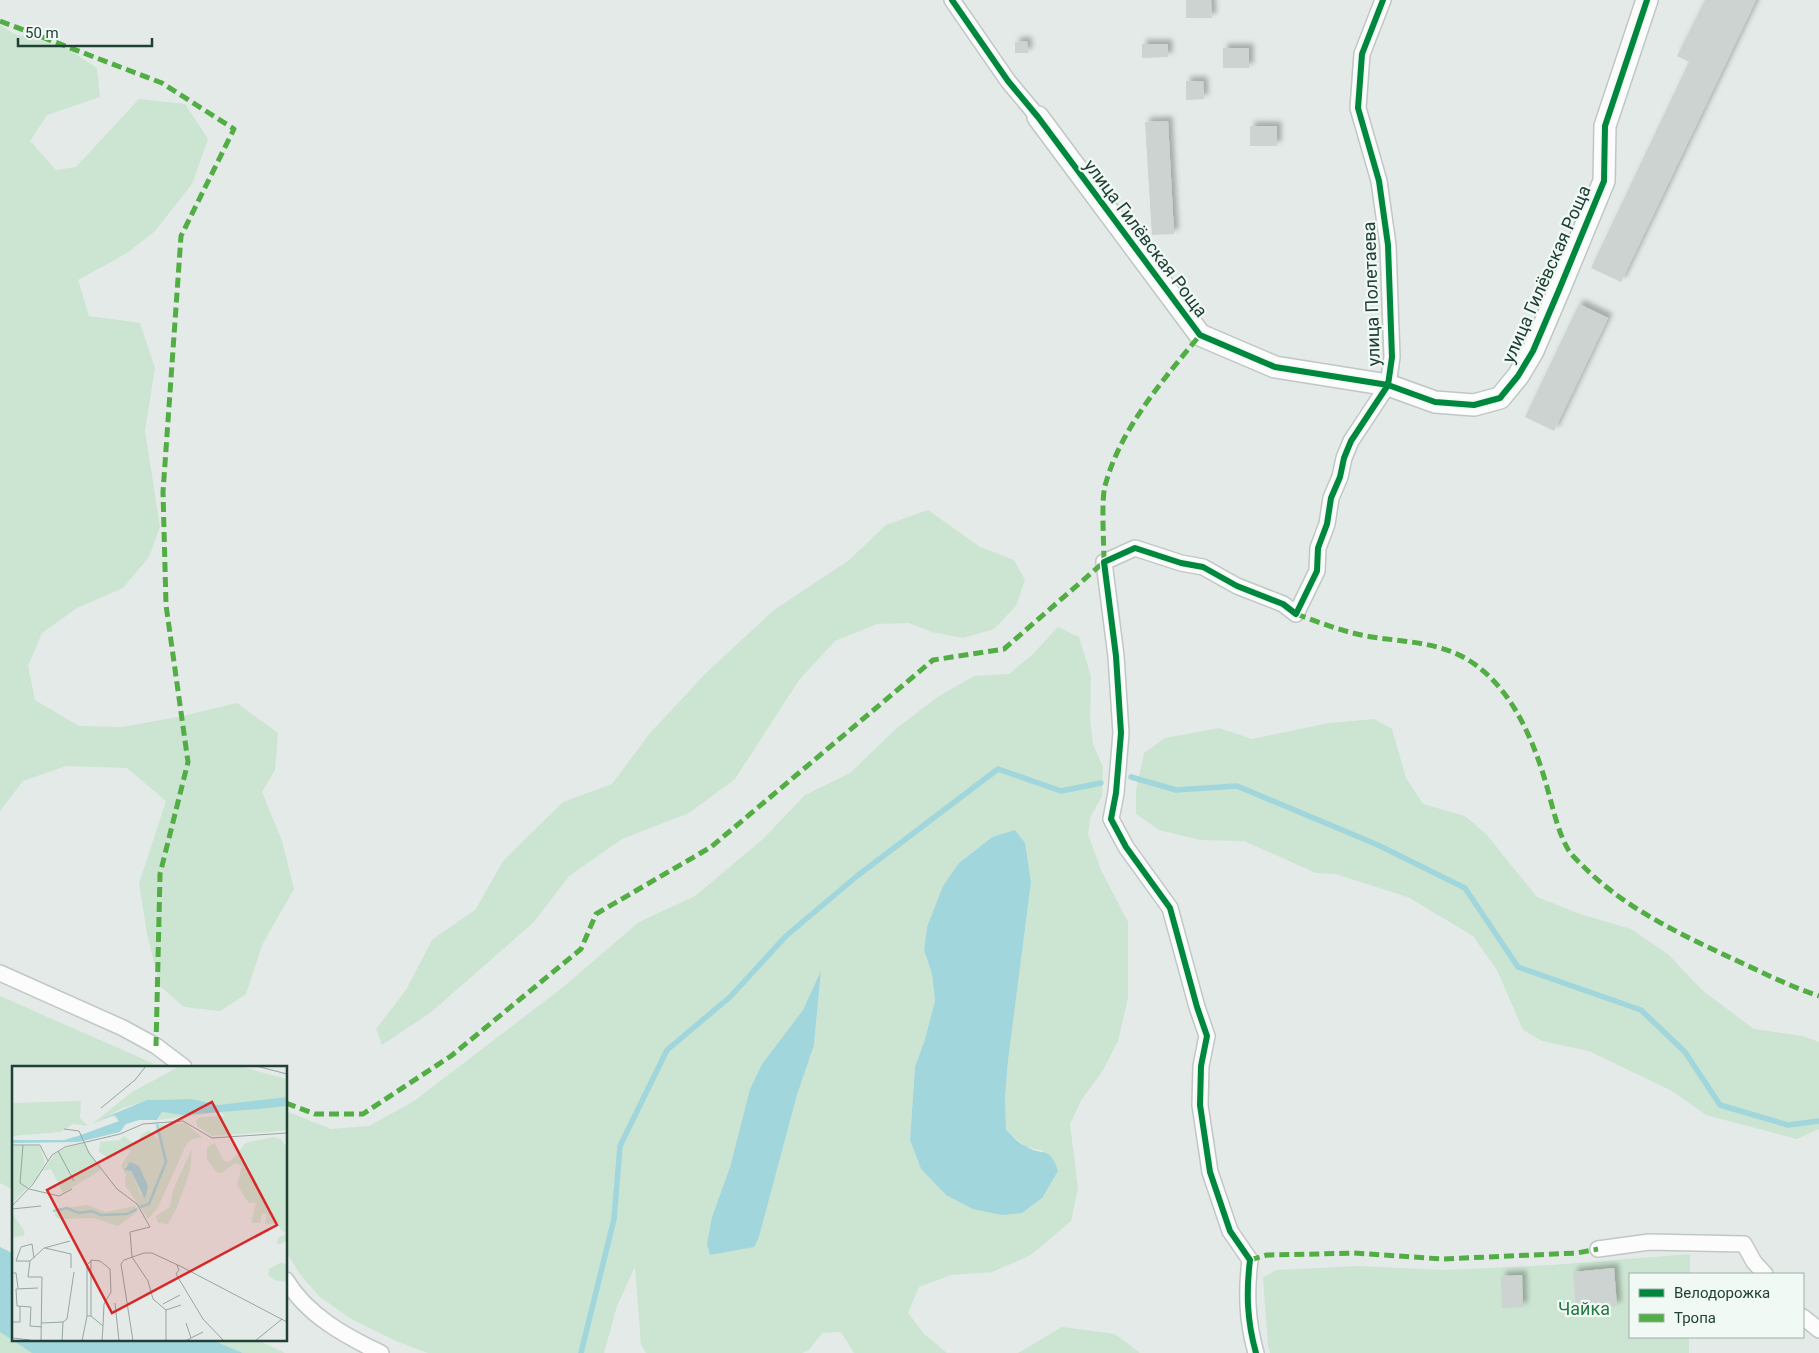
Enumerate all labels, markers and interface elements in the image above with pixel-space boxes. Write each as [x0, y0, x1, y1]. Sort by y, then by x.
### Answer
scale bar [18, 15, 151, 47]
text: 50 m [25, 24, 59, 42]
street label: улица Гилёвская Роща [1080, 155, 1212, 321]
street label: улица Гилёвская Роща [1497, 182, 1595, 366]
street label: улица Полетаева [1358, 221, 1384, 367]
inset map [12, 1066, 288, 1340]
legend [1629, 1273, 1804, 1338]
text: Велодорожка [1674, 1284, 1770, 1302]
park label: Чайка [1558, 1298, 1610, 1319]
text: Тропа [1674, 1309, 1716, 1327]

